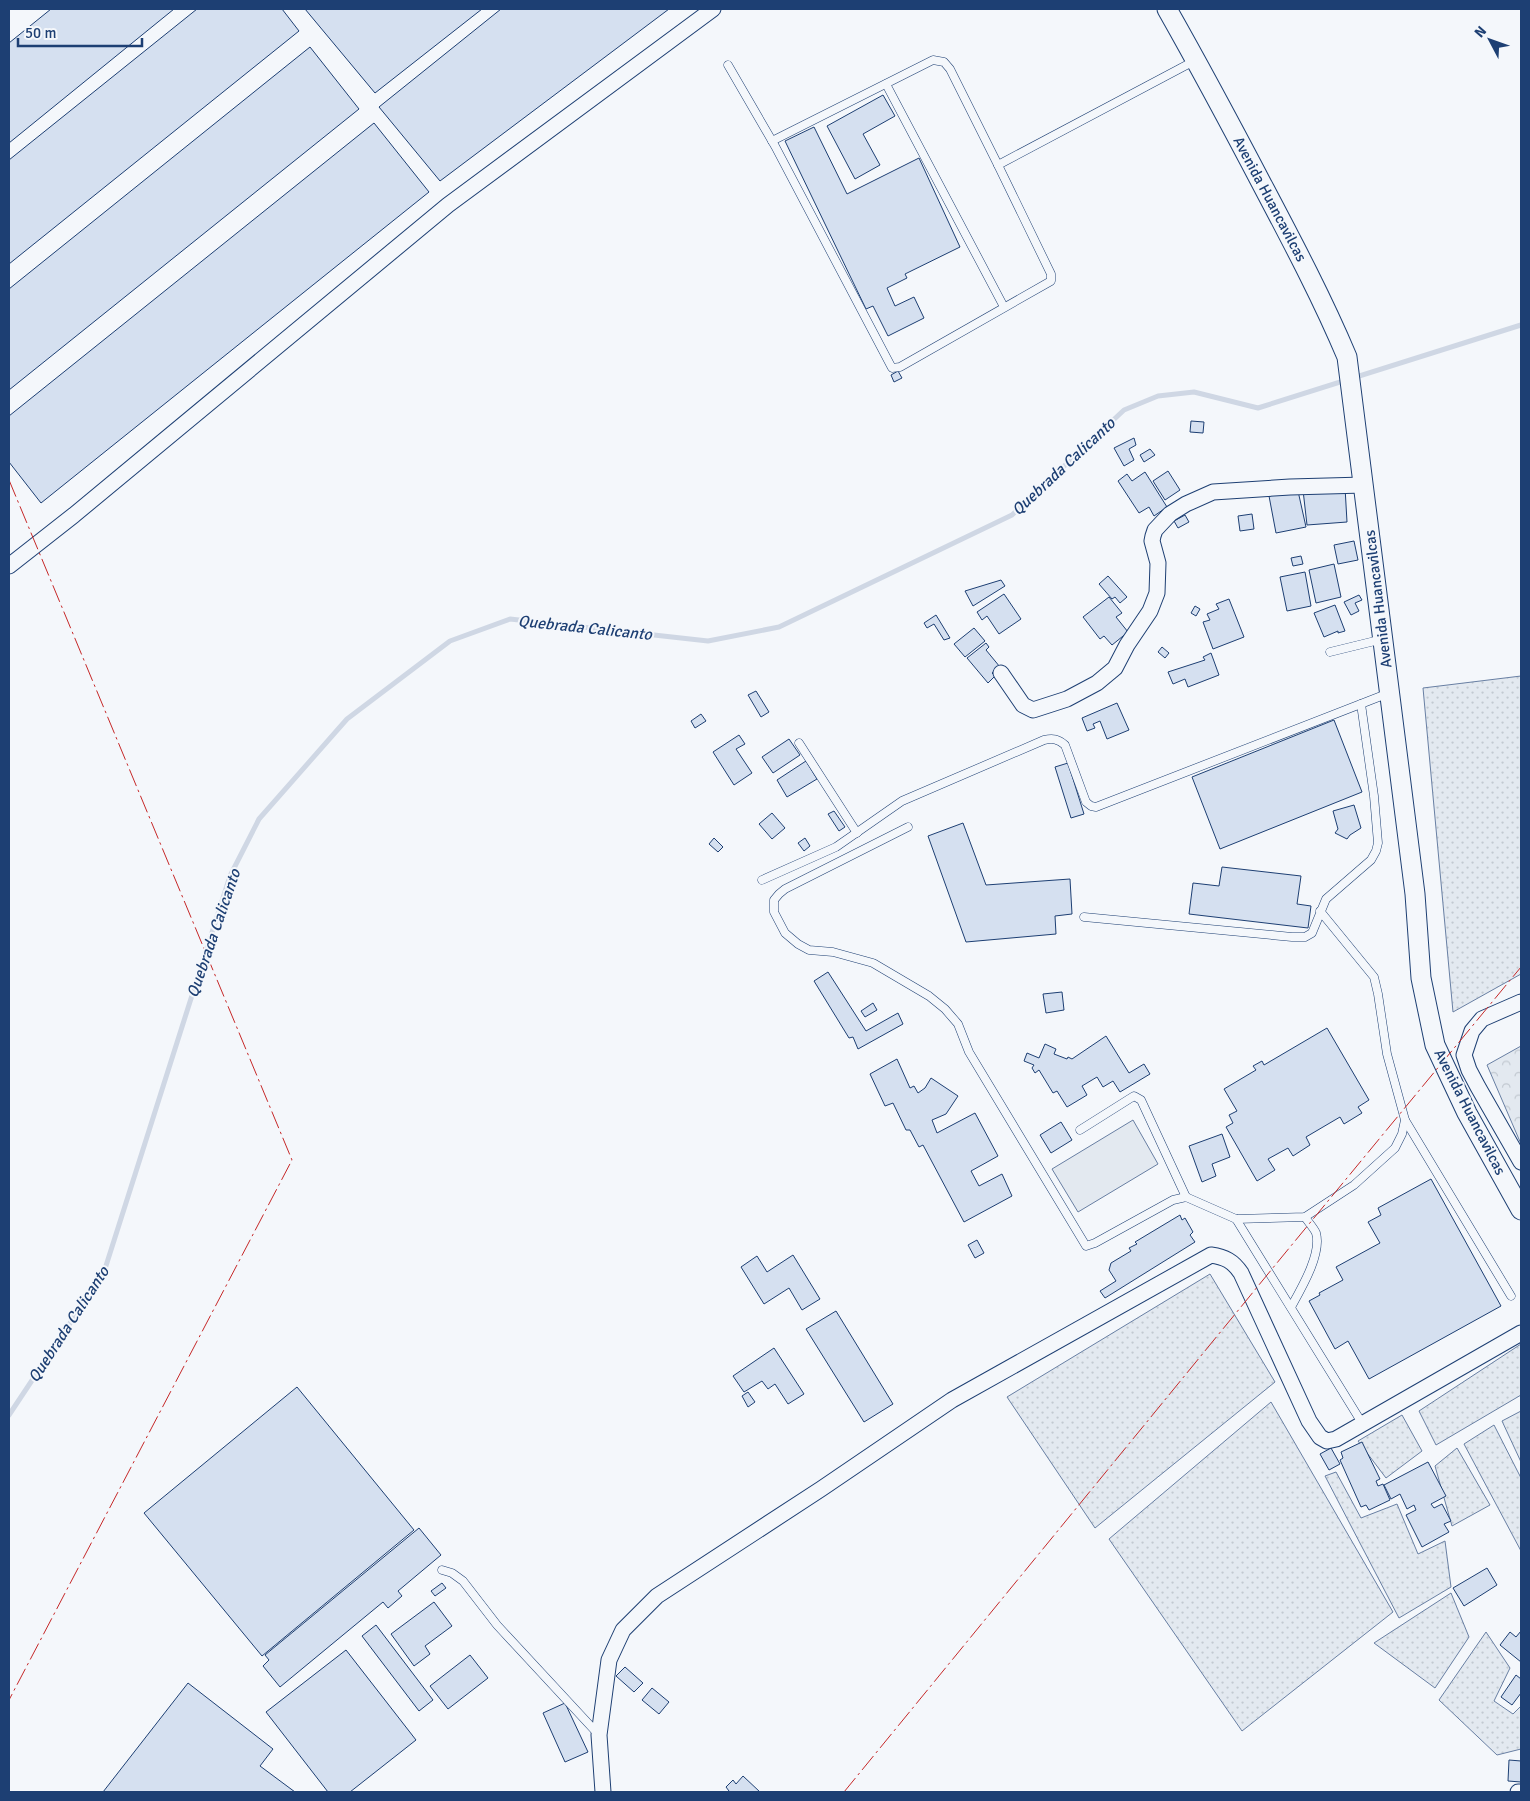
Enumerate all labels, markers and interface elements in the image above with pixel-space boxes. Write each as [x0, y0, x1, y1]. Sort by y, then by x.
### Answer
scale bar [18, 15, 141, 47]
north arrow [1465, 15, 1515, 65]
text: N [1471, 23, 1490, 41]
text: 50 m [25, 24, 56, 42]
street label: Avenida Huancavilcas [1229, 133, 1311, 265]
water label: Quebrada Calicanto [1008, 413, 1120, 520]
street label: Avenida Huancavilcas [1361, 529, 1395, 669]
water label: Quebrada Calicanto [517, 611, 653, 645]
water label: Quebrada Calicanto [183, 866, 245, 1000]
street label: Avenida Huancavilcas [1430, 1046, 1510, 1178]
water label: Quebrada Calicanto [24, 1262, 114, 1386]

